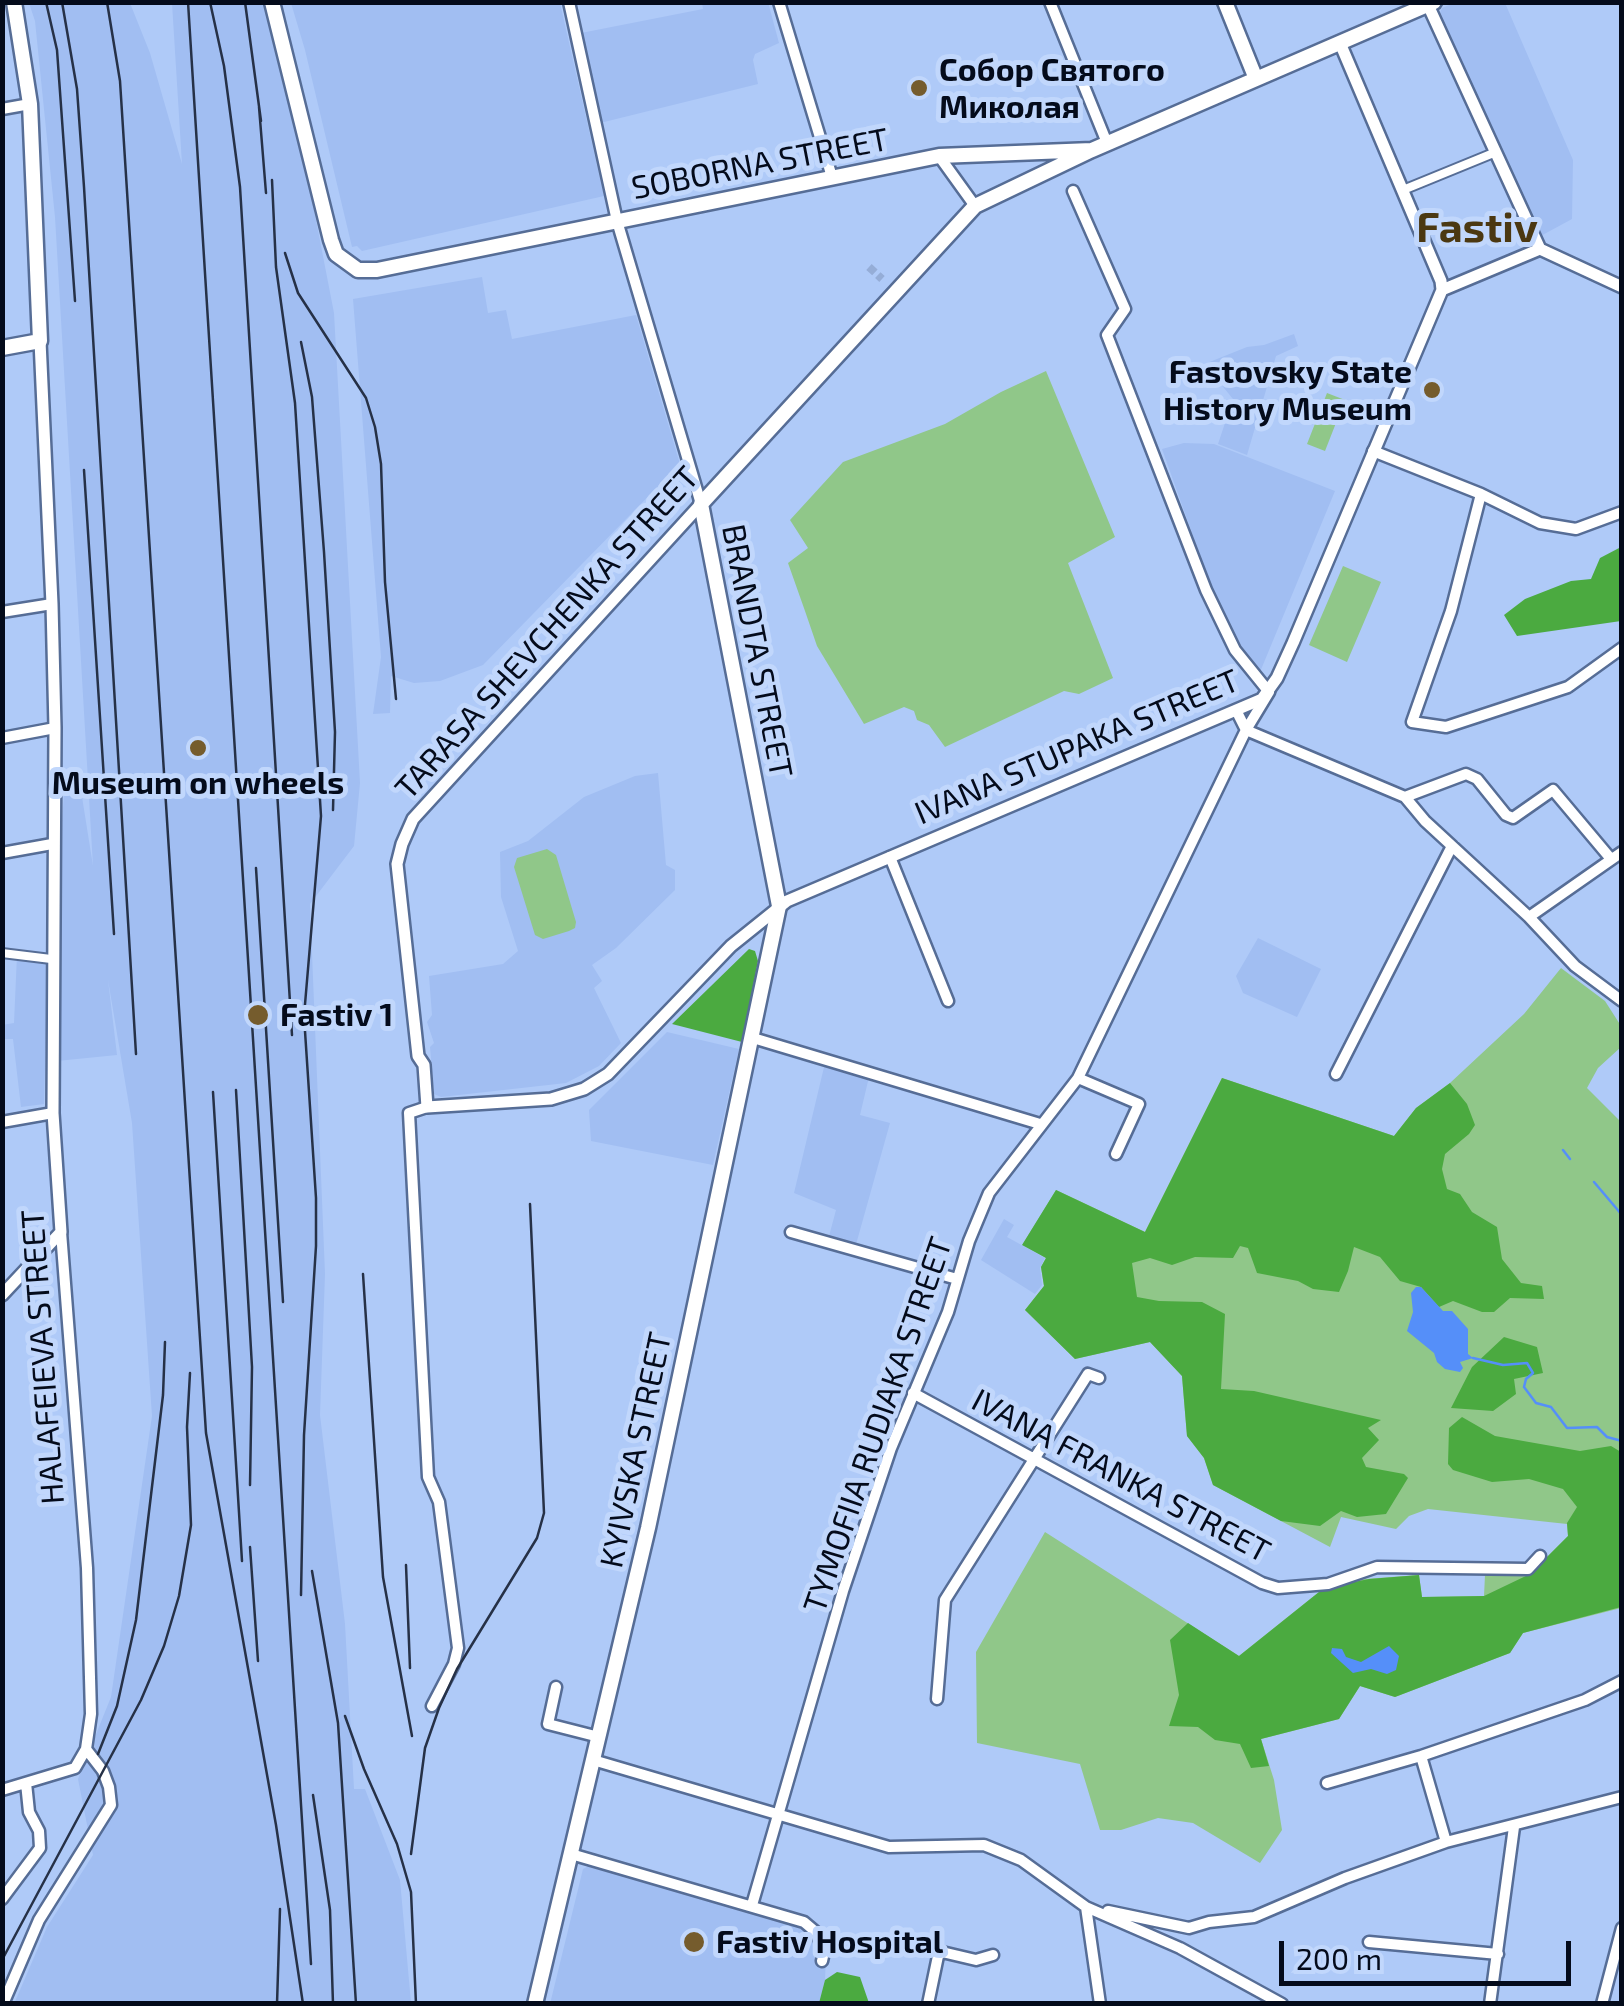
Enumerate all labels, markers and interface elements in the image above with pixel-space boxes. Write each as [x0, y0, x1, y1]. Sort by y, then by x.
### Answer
place label: Собор Святого Миколая [939, 51, 1165, 126]
marker: Собор Святого Миколая [908, 77, 930, 99]
street label: SOBORNA STREET [628, 120, 892, 208]
district label: Fastiv [1416, 203, 1538, 253]
place label: Fastovsky State History Museum [1163, 353, 1412, 428]
marker: Fastovsky State History Museum [1421, 379, 1443, 401]
street label: TARASA SHEVCHENKA STREET [387, 459, 707, 807]
street label: BRANDTA STREET [714, 521, 800, 781]
street label: IVANA STUPAKA STREET [909, 661, 1245, 833]
marker: Museum on wheels [187, 737, 209, 759]
place label: Museum on wheels [52, 764, 344, 802]
place label: Fastiv 1 [280, 996, 393, 1034]
marker: Fastiv 1 [245, 1002, 271, 1028]
street label: HALAFEIEVA STREET [14, 1208, 72, 1506]
street label: TYMOFIIA RUDIAKA STREET [796, 1232, 960, 1618]
street label: KYIVSKA STREET [592, 1329, 680, 1571]
street label: IVANA FRANKA STREET [965, 1381, 1277, 1571]
scale bar [1284, 1921, 1576, 1983]
place label: Fastiv Hospital [716, 1923, 943, 1961]
marker: Fastiv Hospital [681, 1929, 707, 1955]
text: 200 m [1296, 1940, 1382, 1976]

